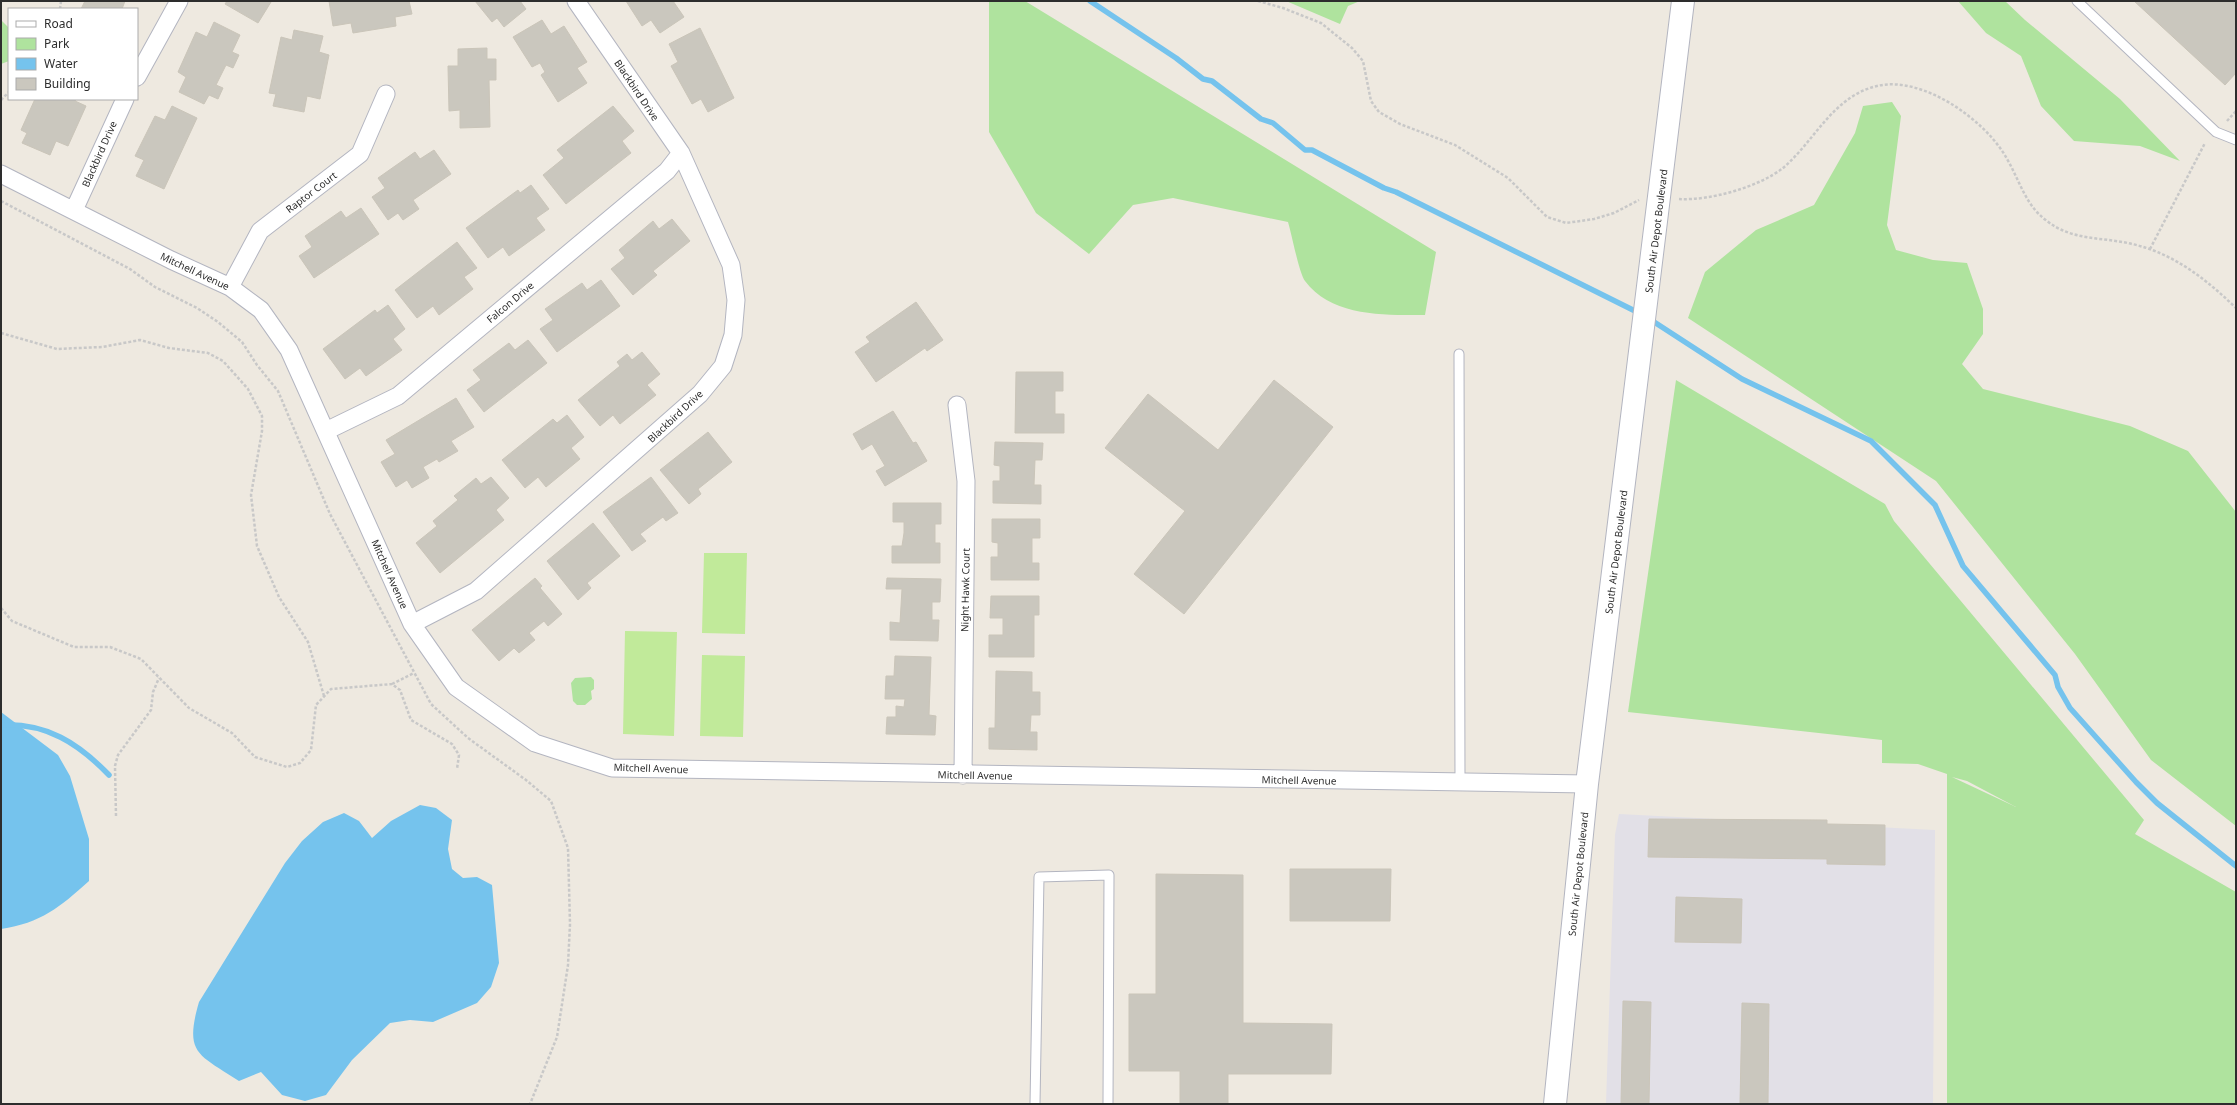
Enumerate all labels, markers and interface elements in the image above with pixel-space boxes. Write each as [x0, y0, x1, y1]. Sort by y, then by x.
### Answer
legend [8, 8, 138, 100]
text: Road [44, 15, 73, 32]
text: Park [44, 35, 70, 52]
text: Water [44, 55, 78, 72]
street label: Blackbird Drive [611, 57, 663, 124]
text: Building [44, 75, 91, 92]
street label: Blackbird Drive [78, 118, 120, 189]
street label: Raptor Court [283, 168, 340, 216]
street label: South Air Depot Boulevard [1641, 168, 1671, 294]
street label: Mitchell Avenue [158, 249, 232, 293]
street label: Falcon Drive [483, 278, 537, 326]
street label: Blackbird Drive [644, 386, 706, 445]
street label: South Air Depot Boulevard [1601, 489, 1631, 615]
street label: Mitchell Avenue [368, 537, 412, 611]
street label: Night Hawk Court [957, 548, 973, 632]
street label: Mitchell Avenue [613, 760, 689, 776]
street label: Mitchell Avenue [938, 767, 1013, 783]
street label: Mitchell Avenue [1262, 772, 1337, 788]
street label: South Air Depot Boulevard [1565, 811, 1591, 937]

